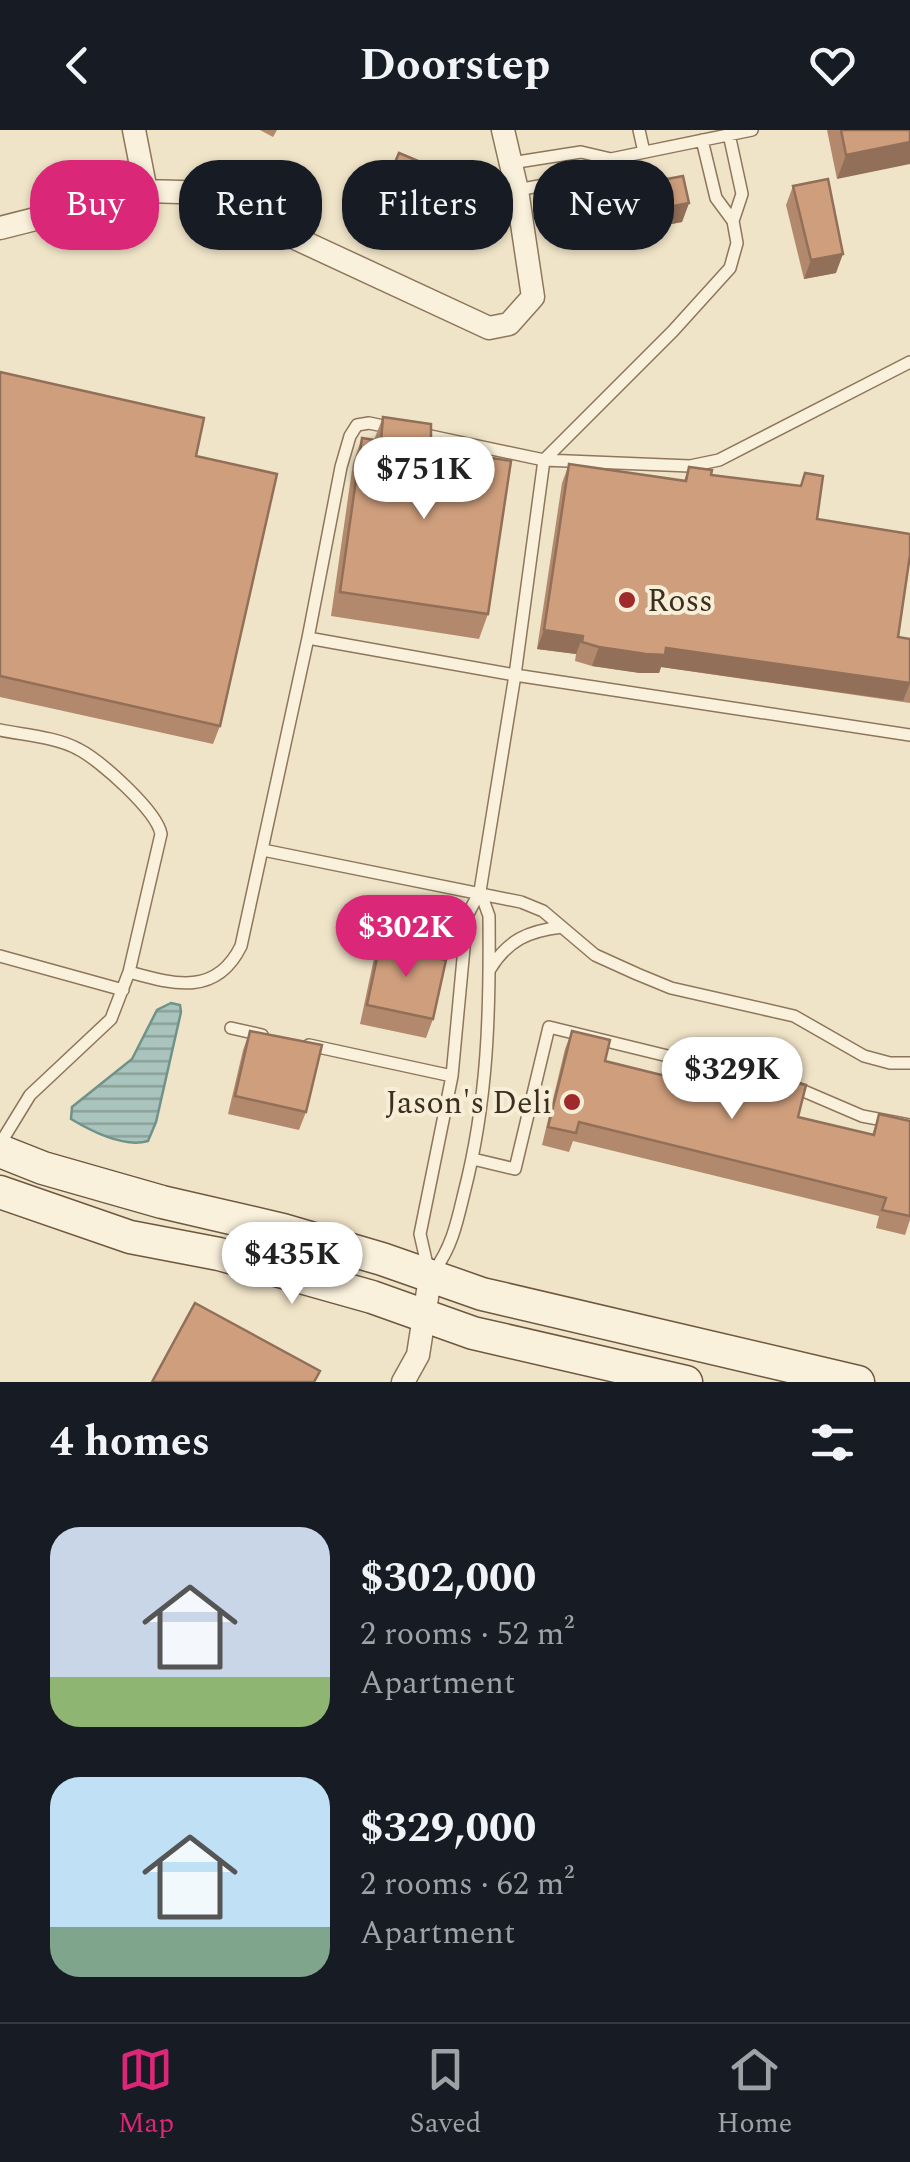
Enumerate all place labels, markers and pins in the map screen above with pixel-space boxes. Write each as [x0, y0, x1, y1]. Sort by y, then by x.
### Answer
pin: $751K [354, 437, 494, 522]
place label: Ross [647, 577, 713, 626]
marker: Ross [616, 589, 638, 611]
pin: $302K [336, 895, 476, 980]
pin: $329K [662, 1037, 802, 1122]
place label: Jason's Deli [386, 1079, 552, 1128]
marker: Jason's Deli [561, 1091, 583, 1113]
pin: $435K [222, 1222, 362, 1307]

